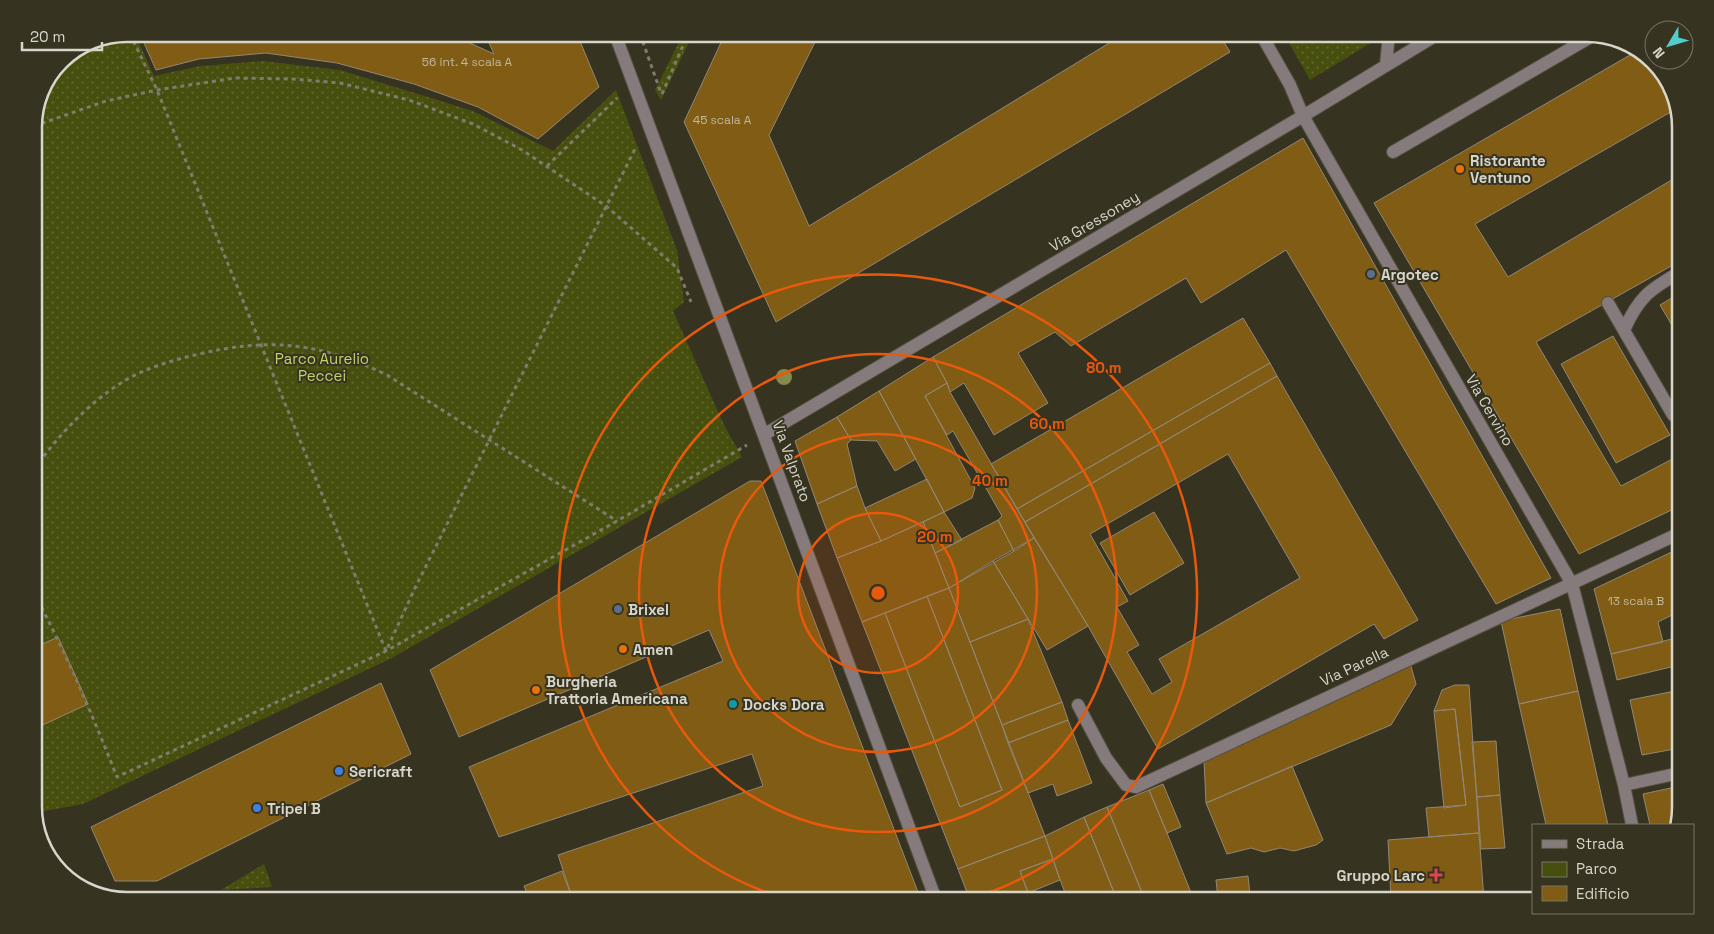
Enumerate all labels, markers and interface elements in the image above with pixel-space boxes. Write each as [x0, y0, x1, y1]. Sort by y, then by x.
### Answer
scale bar [22, 20, 102, 52]
north arrow [1644, 20, 1694, 70]
text: 20 m [30, 27, 65, 46]
text: N [1649, 44, 1669, 62]
house number: 56 int. 4 scala A [422, 54, 513, 70]
house number: 45 scala A [693, 112, 752, 128]
place label: Ristorante Ventuno [1470, 151, 1546, 187]
marker: Ristorante Ventuno [1454, 163, 1466, 175]
street label: Via Gressoney [1045, 187, 1143, 255]
place label: Argotec [1381, 265, 1439, 284]
marker: Argotec [1365, 268, 1377, 280]
park label: Parco Aurelio Peccei [275, 349, 369, 385]
text: 80 m [1086, 358, 1122, 377]
street label: Via Cervino [1462, 371, 1518, 449]
text: 60 m [1029, 414, 1065, 433]
street label: Via Valprato [768, 418, 816, 504]
text: 40 m [972, 471, 1008, 490]
text: 20 m [917, 527, 953, 546]
centre of rings [869, 584, 887, 602]
house number: 13 scala B [1608, 593, 1664, 609]
place label: Brixel [628, 600, 669, 619]
marker: Brixel [612, 603, 624, 615]
place label: Amen [633, 640, 673, 659]
street label: Via Parella [1317, 642, 1391, 690]
marker: Amen [617, 643, 629, 655]
place label: Burgheria Trattoria Americana [546, 672, 688, 708]
marker: Burgheria Trattoria Americana [530, 684, 542, 696]
place label: Docks Dora [743, 695, 825, 714]
marker: Docks Dora [727, 698, 739, 710]
place label: Sericraft [349, 762, 413, 781]
marker: Sericraft [333, 765, 345, 777]
place label: Tripel B [267, 799, 321, 818]
marker: Tripel B [251, 802, 263, 814]
legend [1532, 824, 1694, 914]
text: Strada [1576, 834, 1625, 853]
text: Parco [1576, 859, 1617, 878]
place label: Gruppo Larc [1336, 866, 1425, 885]
marker: Gruppo Larc [1429, 868, 1443, 882]
text: Edificio [1576, 884, 1630, 903]

